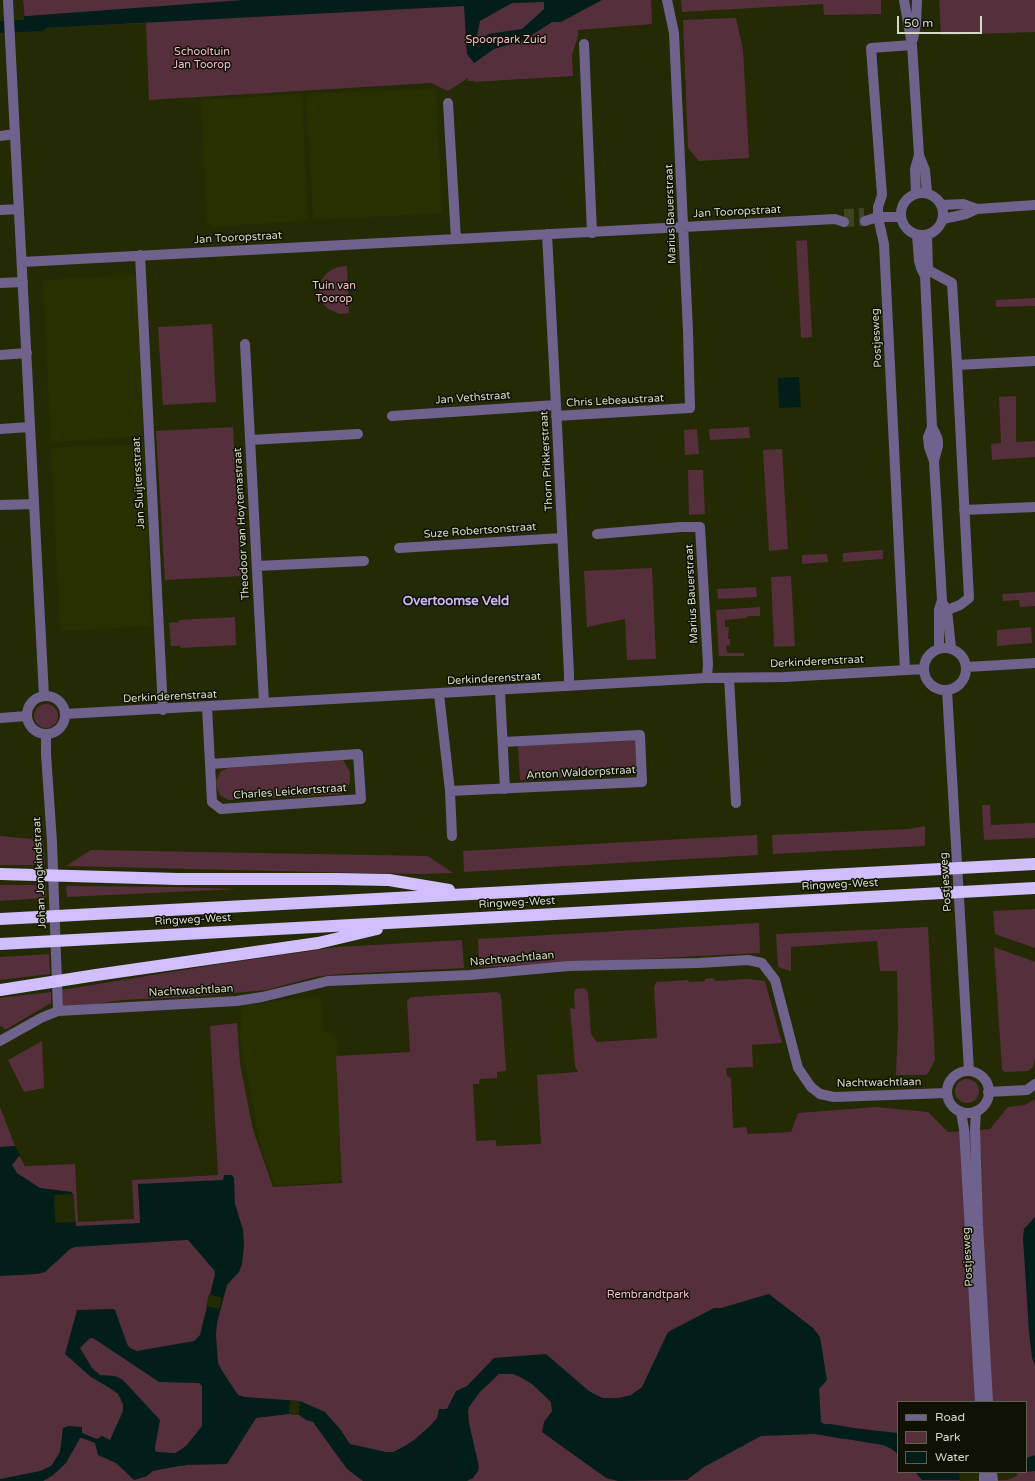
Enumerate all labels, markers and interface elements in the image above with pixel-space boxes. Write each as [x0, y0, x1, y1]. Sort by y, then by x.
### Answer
scale bar [899, 8, 984, 34]
text: 50 m [904, 16, 933, 30]
park label: Spoorpark Zuid [466, 33, 546, 47]
park label: Schooltuin Jan Toorop [173, 45, 231, 71]
street label: Marius Bauerstraat [663, 164, 679, 264]
street label: Jan Tooropstraat [693, 203, 781, 221]
street label: Jan Tooropstraat [194, 229, 282, 247]
park label: Tuin van Toorop [312, 279, 356, 305]
street label: Postjesweg [869, 308, 885, 368]
street label: Jan Vethstraat [435, 389, 511, 407]
street label: Chris Lebeaustraat [566, 392, 664, 410]
street label: Thorn Prikkerstraat [538, 410, 556, 512]
street label: Jan Sluijtersstraat [130, 436, 148, 530]
street label: Theodoor van Hoytemastraat [231, 447, 253, 601]
street label: Suze Robertsonstraat [423, 520, 537, 542]
street label: Marius Bauerstraat [683, 544, 701, 644]
district label: Overtoomse Veld [403, 594, 509, 610]
street label: Derkinderenstraat [770, 653, 864, 671]
street label: Derkinderenstraat [447, 670, 541, 688]
street label: Derkinderenstraat [123, 688, 217, 706]
street label: Anton Waldorpstraat [526, 764, 636, 782]
street label: Charles Leickertstraat [233, 781, 347, 803]
street label: Johan Jongkindstraat [30, 817, 50, 929]
street label: Postjesweg [937, 852, 955, 912]
street label: Ringweg-West [801, 876, 879, 894]
street label: Ringweg-West [478, 894, 556, 912]
street label: Ringweg-West [154, 911, 232, 929]
street label: Nachtwachtlaan [469, 949, 555, 969]
street label: Nachtwachtlaan [148, 982, 234, 1000]
street label: Nachtwachtlaan [836, 1076, 922, 1090]
street label: Postjesweg [960, 1227, 976, 1287]
park label: Rembrandtpark [607, 1288, 689, 1302]
legend [897, 1401, 1027, 1473]
text: Road [935, 1410, 965, 1424]
text: Park [935, 1430, 961, 1444]
text: Water [935, 1450, 969, 1464]

